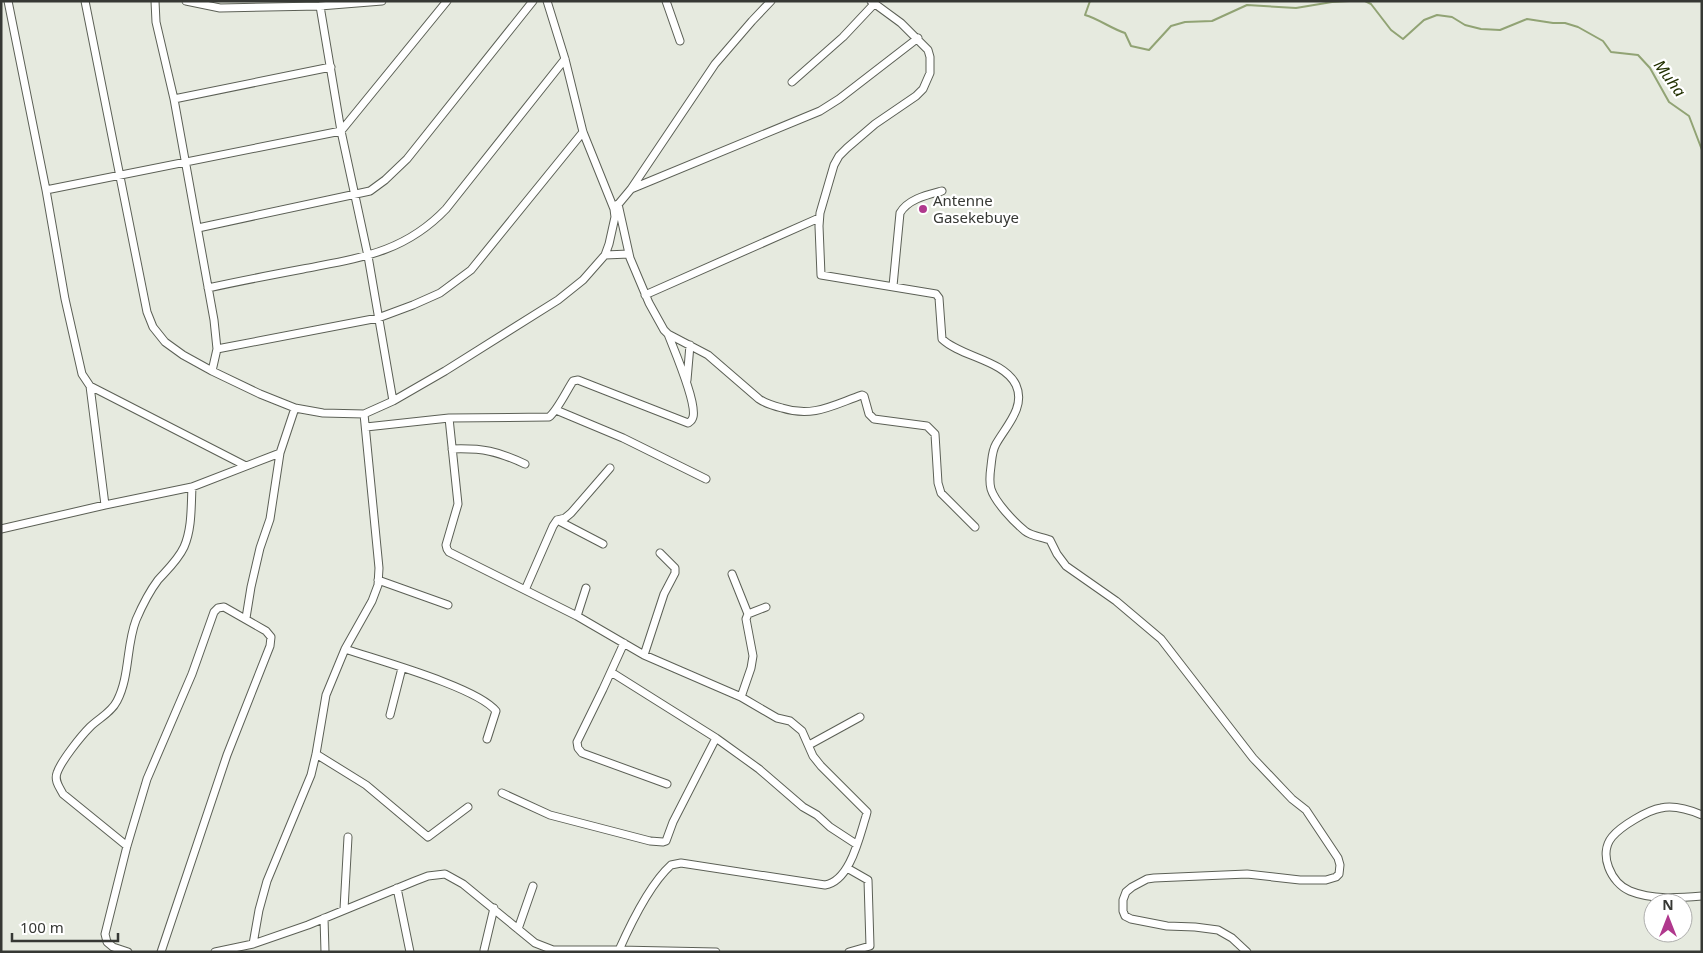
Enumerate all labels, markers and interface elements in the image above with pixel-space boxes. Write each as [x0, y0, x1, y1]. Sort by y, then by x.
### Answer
water label: Muha [1649, 55, 1691, 101]
place label: Antenne Gasekebuye [933, 190, 1019, 227]
marker: Antenne Gasekebuye [917, 203, 929, 215]
north arrow [1643, 893, 1693, 943]
text: N [1662, 895, 1674, 914]
scale bar [12, 910, 119, 942]
text: 100 m [20, 917, 64, 937]

